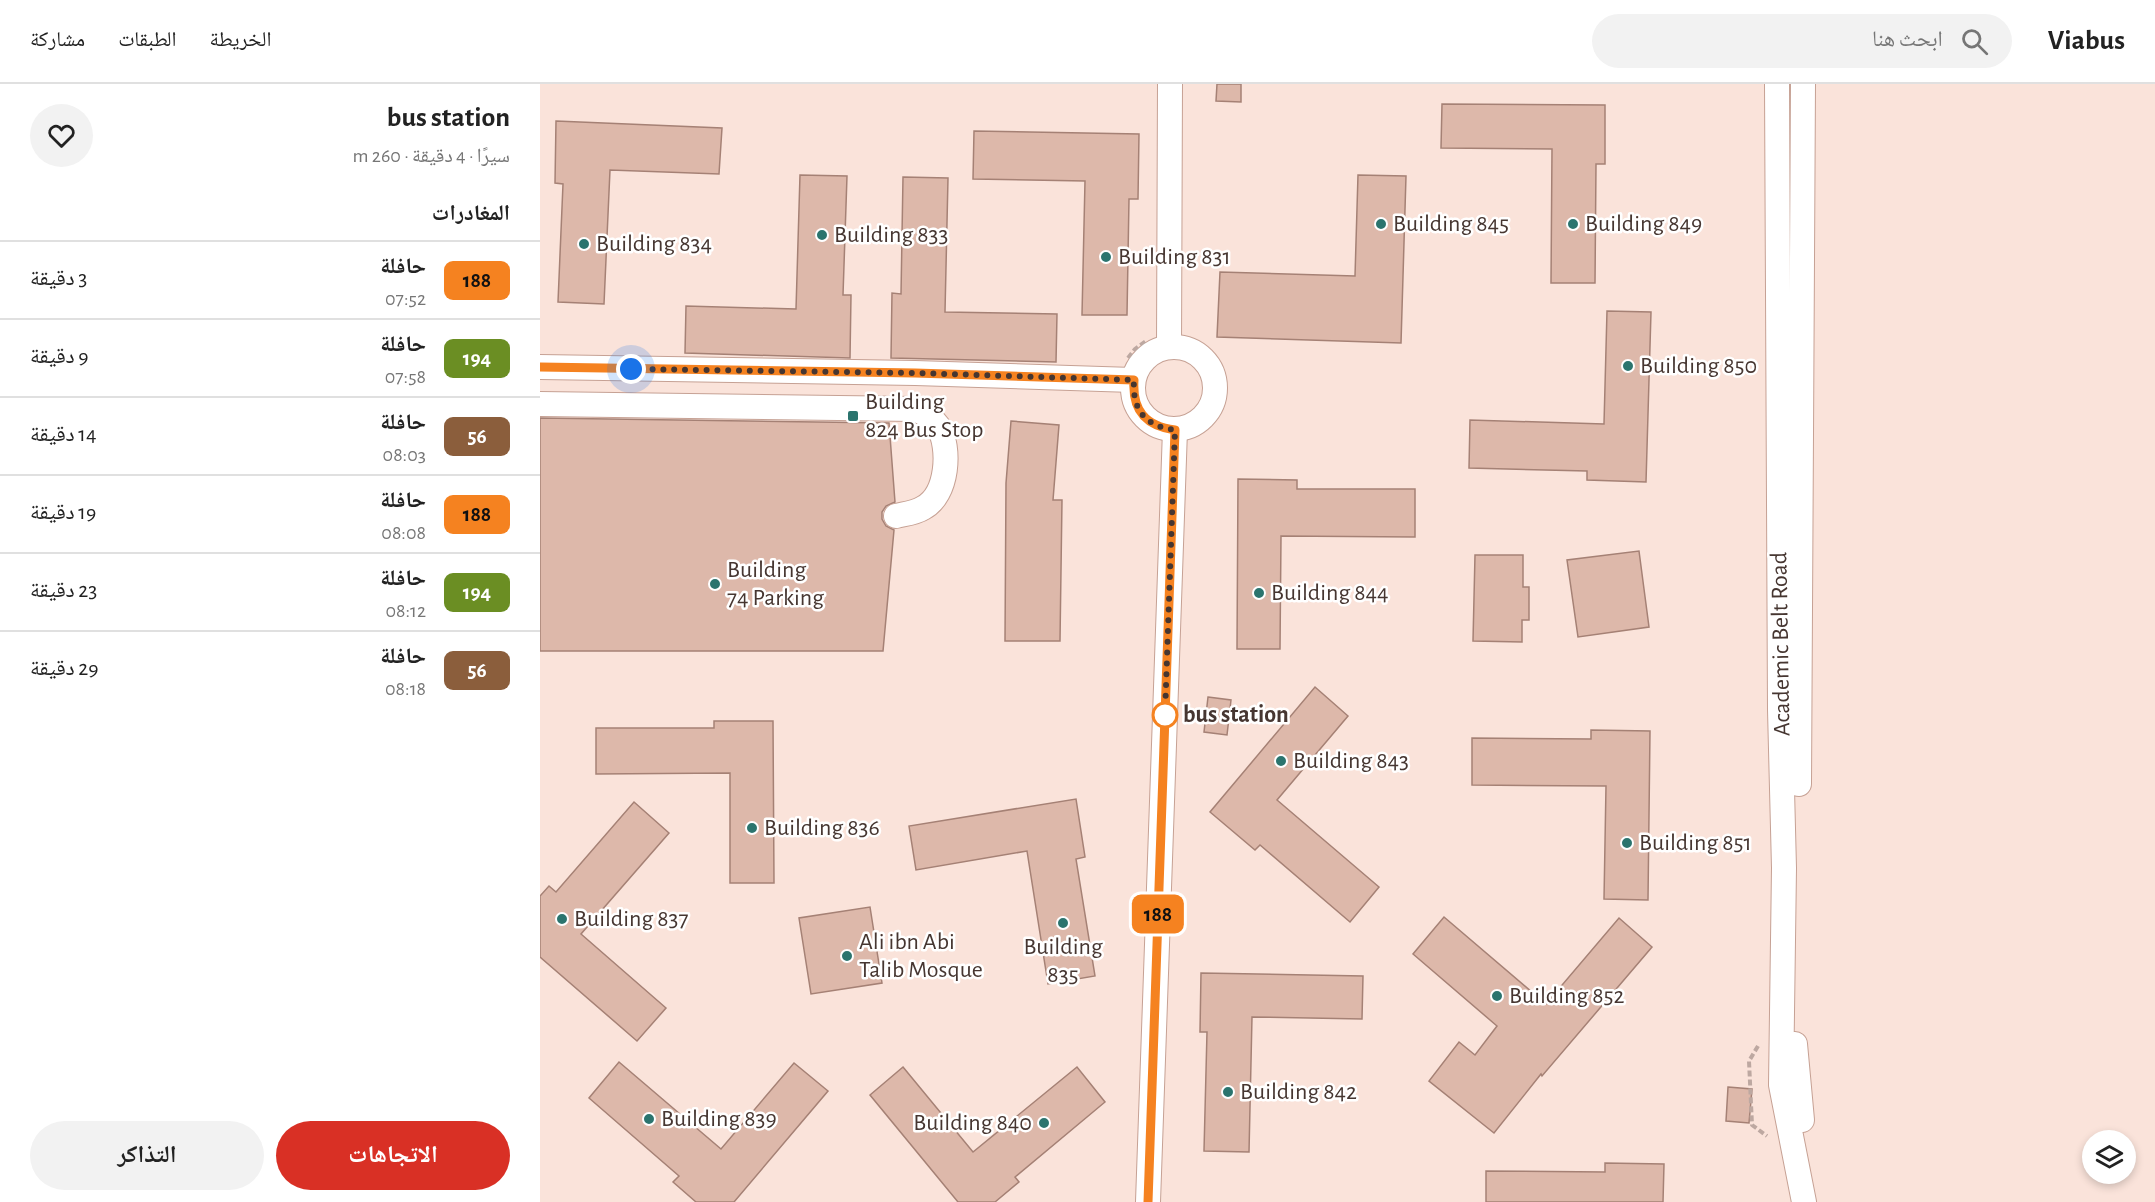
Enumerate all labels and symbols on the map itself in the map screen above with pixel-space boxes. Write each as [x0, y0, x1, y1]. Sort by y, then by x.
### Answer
place label: Building 845 [1393, 212, 1509, 236]
place label: Building 849 [1585, 212, 1702, 236]
marker: Building 845 [1374, 217, 1388, 231]
marker: Building 849 [1566, 217, 1580, 231]
place label: Building 833 [834, 223, 948, 247]
marker: Building 833 [815, 228, 829, 242]
place label: Building 834 [596, 232, 712, 256]
marker: Building 834 [577, 237, 591, 251]
place label: Building 831 [1118, 245, 1231, 269]
marker: Building 831 [1099, 250, 1113, 264]
your location [616, 354, 646, 384]
place label: Building 850 [1640, 354, 1757, 378]
marker: Building 850 [1621, 359, 1635, 373]
place label: Building 824 Bus Stop [865, 390, 983, 442]
marker: Building 824 Bus Stop [846, 409, 860, 423]
street label: Academic Belt Road [1767, 552, 1795, 736]
place label: Building 74 Parking [727, 558, 824, 610]
marker: Building 74 Parking [708, 577, 722, 591]
place label: Building 844 [1271, 581, 1389, 605]
marker: Building 844 [1252, 586, 1266, 600]
marker: bus station [1152, 702, 1178, 728]
place label: bus station [1183, 703, 1289, 727]
place label: Building 843 [1293, 749, 1409, 773]
marker: Building 843 [1274, 754, 1288, 768]
place label: Building 836 [764, 816, 880, 840]
marker: Building 836 [745, 821, 759, 835]
place label: Building 851 [1639, 831, 1752, 855]
marker: Building 851 [1620, 836, 1634, 850]
line badge: 188 [1124, 894, 1192, 934]
place label: Building 837 [574, 907, 688, 931]
marker: Building 837 [555, 912, 569, 926]
marker: Building 835 [1056, 916, 1070, 930]
place label: Ali ibn Abi Talib Mosque [859, 930, 983, 982]
place label: Building 835 [1023, 935, 1103, 987]
marker: Ali ibn Abi Talib Mosque [840, 949, 854, 963]
place label: Building 852 [1509, 984, 1625, 1008]
marker: Building 852 [1490, 989, 1504, 1003]
place label: Building 842 [1240, 1080, 1357, 1104]
marker: Building 842 [1221, 1085, 1235, 1099]
place label: Building 839 [661, 1107, 777, 1131]
place label: Building 840 [913, 1111, 1032, 1135]
marker: Building 839 [642, 1112, 656, 1126]
marker: Building 840 [1037, 1116, 1051, 1130]

